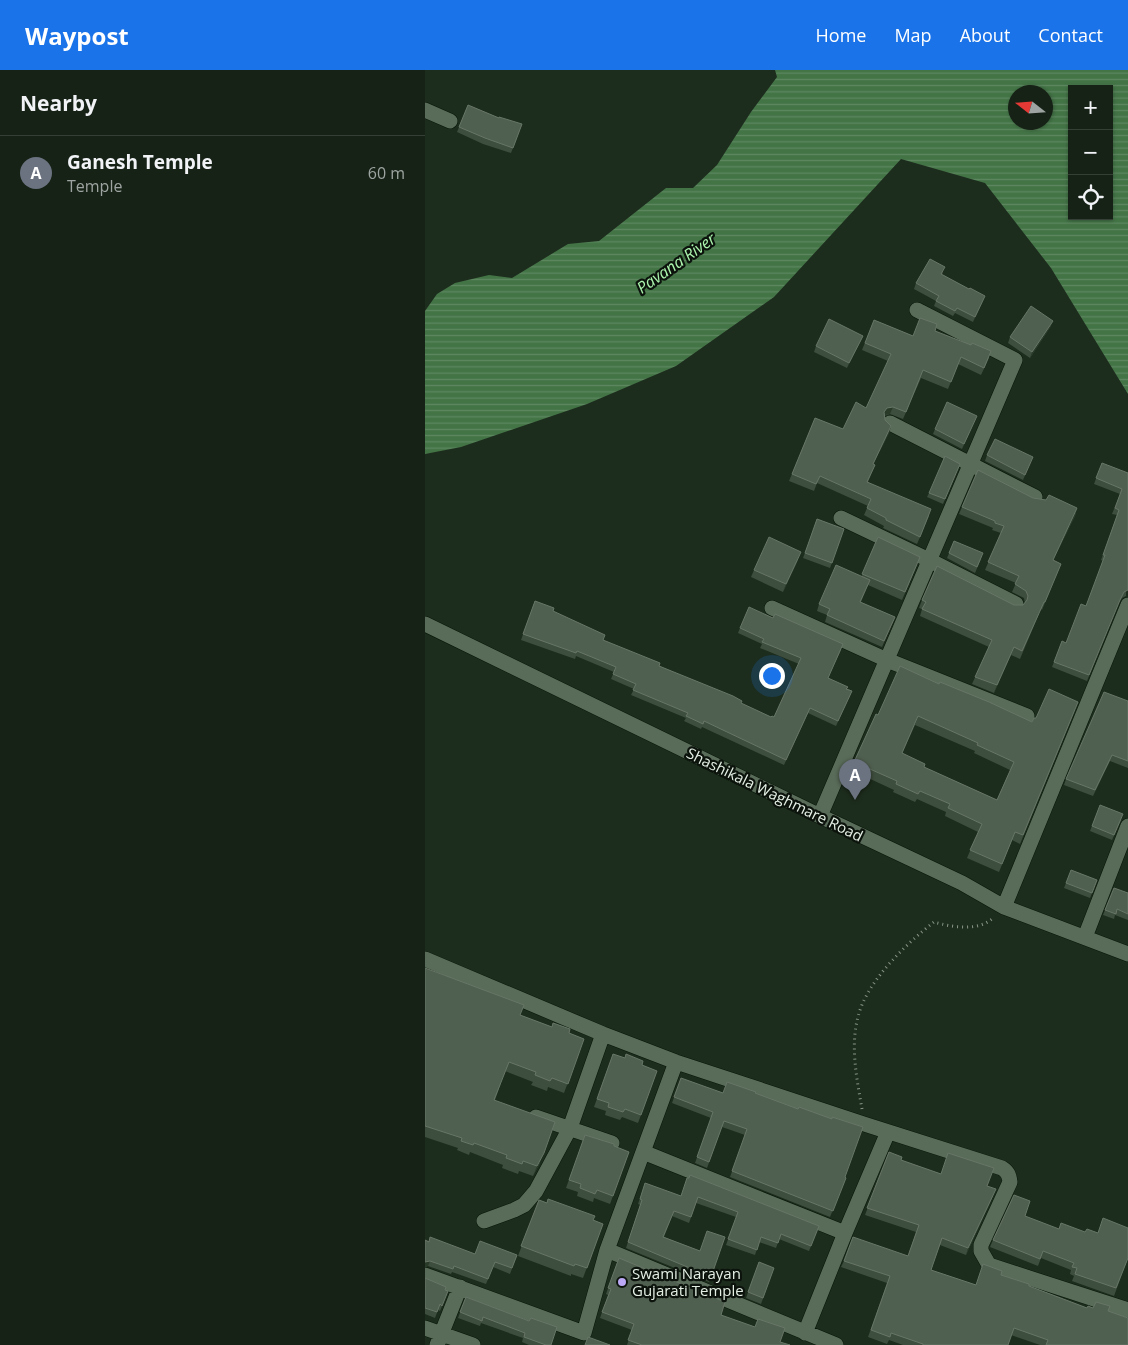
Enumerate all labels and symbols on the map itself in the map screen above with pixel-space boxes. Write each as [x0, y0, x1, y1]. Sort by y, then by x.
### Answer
north arrow [1008, 85, 1053, 130]
water label: Pavana River [632, 227, 720, 298]
your location [759, 663, 785, 689]
street label: Shashikala Waghmare Road [683, 742, 867, 846]
pin: A [839, 759, 871, 800]
place label: Swami Narayan Gujarati Temple [632, 1263, 744, 1300]
marker: Swami Narayan Gujarati Temple [616, 1276, 628, 1288]

